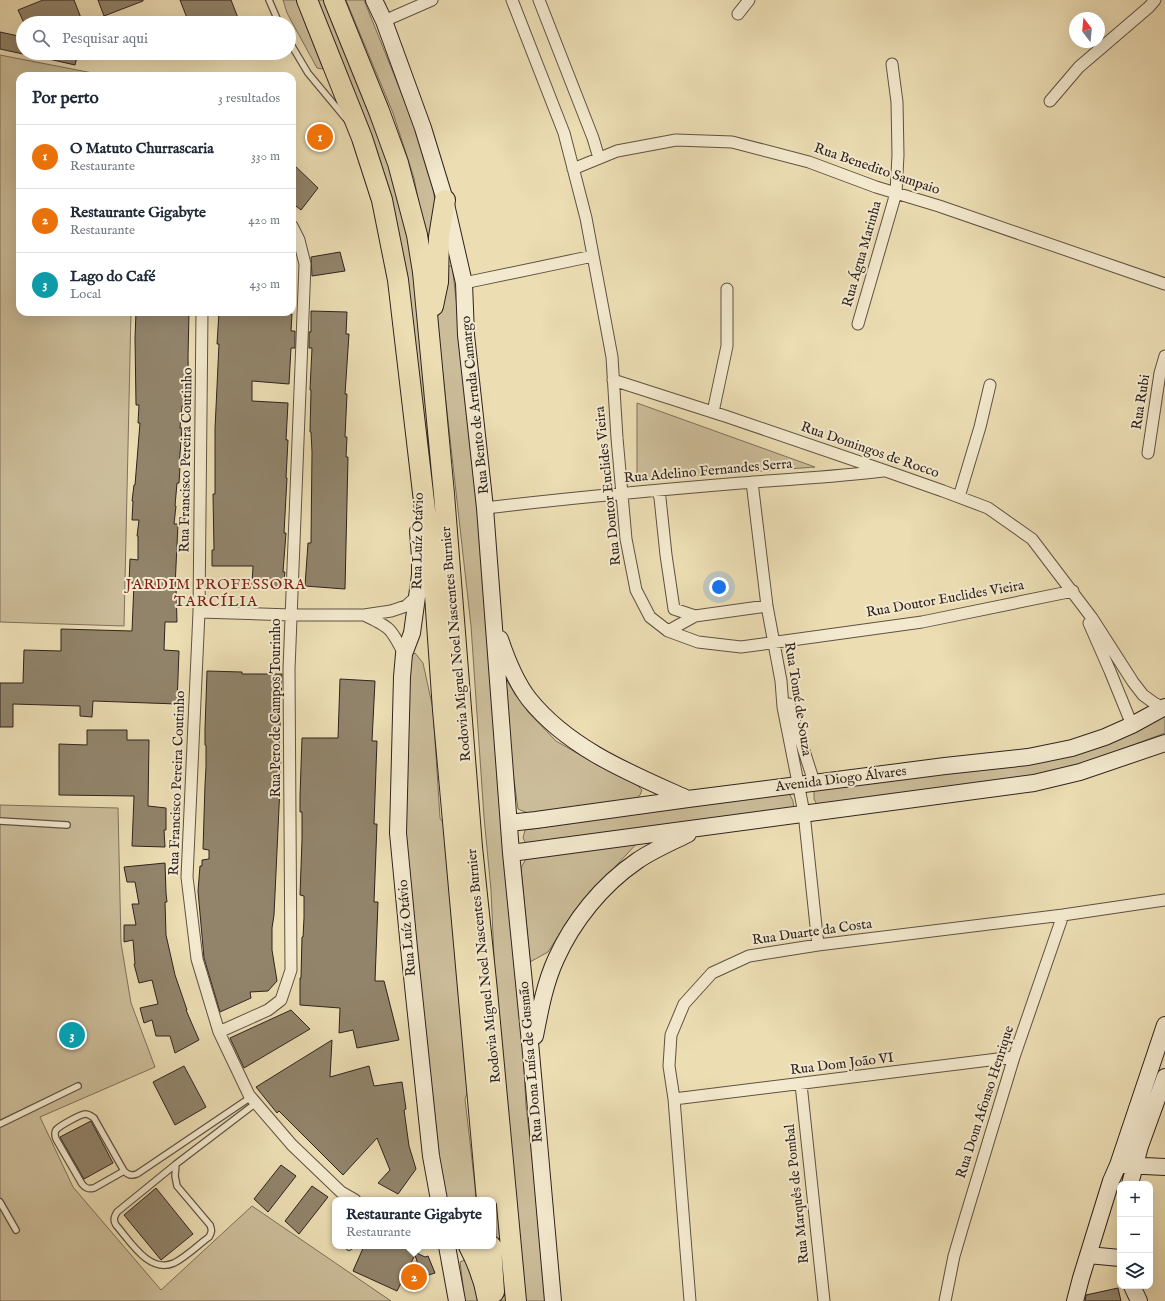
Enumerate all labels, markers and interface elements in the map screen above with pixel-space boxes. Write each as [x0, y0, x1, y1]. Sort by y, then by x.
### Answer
north arrow [1069, 12, 1105, 48]
search box [16, 16, 296, 60]
icon: search [30, 27, 52, 49]
text: Pesquisar aqui [62, 29, 148, 48]
text: Por perto [32, 88, 99, 109]
text: 3 resultados [218, 90, 280, 107]
pin: 1 [307, 122, 333, 152]
text: O Matuto Churrascaria [70, 139, 214, 158]
street label: Rua Benedito Sampaio [812, 139, 943, 199]
text: 1 [43, 148, 47, 165]
text: 330 m [251, 148, 280, 165]
text: Restaurante [70, 158, 135, 175]
street label: Rua Água Marinha [837, 198, 886, 309]
text: Restaurante Gigabyte [70, 203, 206, 222]
text: 2 [42, 212, 48, 229]
text: 420 m [248, 212, 280, 229]
text: Restaurante [70, 222, 135, 239]
text: Lago do Café [70, 267, 155, 286]
text: 3 [43, 276, 47, 293]
text: 430 m [250, 276, 280, 293]
text: Local [70, 286, 101, 303]
street label: Rua Bento de Arruda Camargo [457, 315, 493, 495]
street label: Rua Francisco Pereira Coutinho [175, 367, 197, 553]
street label: Rua Rubi [1128, 373, 1154, 431]
street label: Rua Doutor Euclides Vieira [591, 405, 625, 566]
street label: Rua Domingos de Rocco [798, 418, 942, 482]
street label: Rua Adelino Fernandes Serra [623, 455, 794, 487]
street label: Rua Luíz Otávio [408, 492, 428, 590]
street label: Rodovia Miguel Noel Nascentes Burnier [437, 526, 475, 762]
district label: JARDIM PROFESSORA TARCÍLIA [124, 575, 307, 611]
street label: Rua Doutor Euclides Vieira [865, 576, 1026, 622]
your location [709, 577, 729, 597]
street label: Rua Pero de Campos Tourinho [267, 618, 285, 797]
street label: Rua Tomé de Souza [780, 641, 816, 758]
street label: Rua Francisco Pereira Coutinho [165, 690, 189, 876]
street label: Avenida Diogo Álvares [773, 761, 908, 796]
street label: Rodovia Miguel Noel Nascentes Burnier [463, 848, 505, 1084]
street label: Rua Luíz Otávio [394, 878, 420, 977]
street label: Rua Duarte da Costa [751, 915, 874, 949]
street label: Rua Dona Luísa de Gusmão [515, 980, 547, 1143]
pin: 3 [59, 1020, 85, 1050]
street label: Rua Dom Afonso Henrique [952, 1023, 1018, 1181]
street label: Rua Dom João VI [789, 1049, 895, 1079]
street label: Rua Marquês de Pombal [781, 1123, 813, 1265]
map controls [1117, 1181, 1153, 1289]
button: + [1117, 1181, 1153, 1217]
popup [332, 1197, 496, 1249]
text: Restaurante Gigabyte [346, 1205, 482, 1224]
button: − [1117, 1217, 1153, 1253]
text: Restaurante [346, 1224, 411, 1241]
button: layers [1117, 1253, 1153, 1289]
pin: 2 [401, 1262, 427, 1292]

